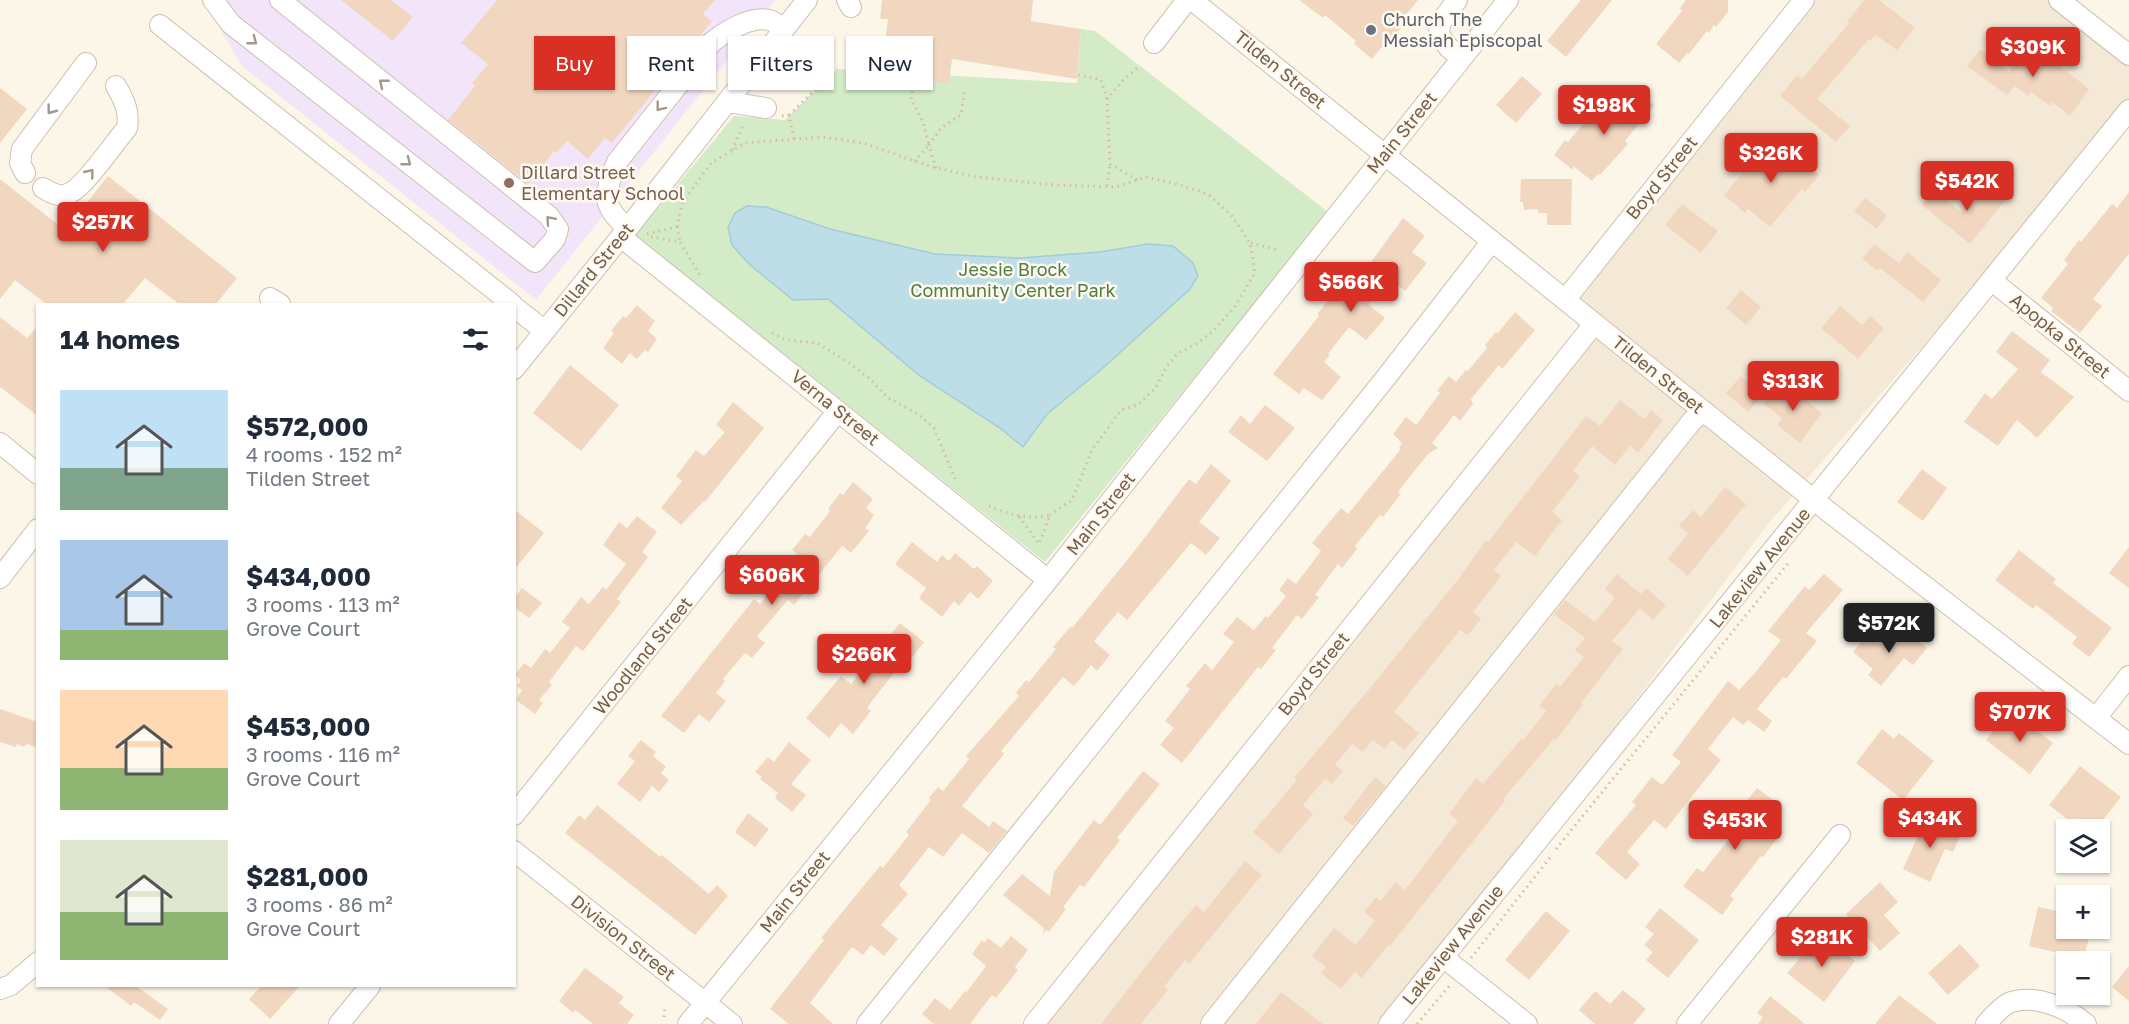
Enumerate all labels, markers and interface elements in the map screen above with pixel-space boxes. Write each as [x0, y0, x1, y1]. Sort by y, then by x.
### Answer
place label: Church The Messiah Episcopal [1383, 8, 1543, 51]
marker: Church The Messiah Episcopal [1364, 23, 1378, 37]
street label: Tilden Street [1230, 25, 1331, 113]
pin: $309K [1991, 27, 2075, 78]
one-way arrow [247, 34, 258, 45]
text: $309K [2000, 34, 2066, 58]
chip: Buy [534, 36, 615, 90]
chip: Rent [627, 36, 716, 90]
chip: Filters [728, 36, 834, 90]
chip: New [846, 36, 933, 90]
one-way arrow [379, 80, 390, 91]
pin: $198K [1562, 85, 1646, 136]
street label: Main Street [1361, 87, 1441, 178]
text: $198K [1572, 92, 1636, 116]
one-way arrow [657, 100, 668, 111]
one-way arrow [47, 104, 58, 115]
street label: Boyd Street [1621, 131, 1702, 224]
pin: $326K [1729, 133, 1813, 184]
text: $326K [1739, 140, 1804, 164]
one-way arrow [400, 154, 411, 165]
place label: Dillard Street Elementary School [521, 161, 685, 204]
pin: $542K [1925, 161, 2009, 212]
text: $542K [1935, 168, 1999, 192]
one-way arrow [83, 169, 94, 180]
marker: Dillard Street Elementary School [502, 176, 516, 190]
pin: $257K [61, 202, 145, 253]
text: $257K [71, 209, 135, 233]
one-way arrow [547, 216, 558, 227]
street label: Dillard Street [549, 218, 638, 321]
park label: Jessie Brock Community Center Park [910, 258, 1116, 301]
pin: $566K [1309, 262, 1393, 313]
text: $566K [1318, 269, 1384, 293]
street label: Apopka Street [2006, 288, 2115, 382]
icon: filters [459, 323, 492, 356]
text: 14 homes [60, 324, 180, 355]
street label: Tilden Street [1608, 330, 1709, 418]
pin: $313K [1751, 361, 1835, 412]
street label: Verna Street [787, 365, 884, 450]
text: $313K [1762, 368, 1824, 392]
text: $572,000 [246, 411, 368, 442]
icon: home [108, 414, 180, 486]
text: 4 rooms · 152 m² [246, 442, 402, 466]
text: Tilden Street [246, 466, 370, 490]
street label: Main Street [1061, 467, 1139, 559]
street label: Lakeview Avenue [1704, 503, 1814, 632]
pin: $606K [730, 555, 814, 606]
text: $434,000 [246, 561, 371, 592]
text: $606K [739, 562, 805, 586]
icon: home [108, 564, 180, 636]
text: 3 rooms · 113 m² [246, 592, 400, 616]
street label: Woodland Street [588, 592, 696, 719]
pin: $572K [1847, 603, 1931, 654]
text: $572K [1857, 610, 1921, 634]
text: Grove Court [246, 616, 361, 640]
street label: Boyd Street [1273, 627, 1354, 720]
pin: $266K [822, 634, 906, 685]
text: $266K [831, 641, 897, 665]
pin: $707K [1978, 692, 2062, 743]
text: $707K [1989, 699, 2051, 723]
text: $453,000 [246, 711, 370, 742]
icon: home [108, 714, 180, 786]
text: 3 rooms · 116 m² [246, 742, 400, 766]
text: Grove Court [246, 766, 361, 790]
pin: $434K [1888, 798, 1972, 849]
pin: $453K [1693, 800, 1777, 851]
text: $434K [1897, 805, 1963, 829]
text: $453K [1703, 807, 1767, 831]
map controls [2056, 819, 2110, 1005]
button: layers [2056, 819, 2110, 873]
street label: Main Street [754, 846, 834, 937]
text: $281,000 [246, 861, 368, 892]
icon: home [108, 864, 180, 936]
street label: Lakeview Avenue [1397, 880, 1507, 1009]
button: + [2056, 885, 2110, 939]
street label: Division Street [567, 890, 680, 985]
text: 3 rooms · 86 m² [246, 892, 393, 916]
text: Grove Court [246, 916, 361, 940]
pin: $281K [1780, 917, 1864, 968]
text: $281K [1790, 924, 1854, 948]
button: − [2056, 951, 2110, 1005]

